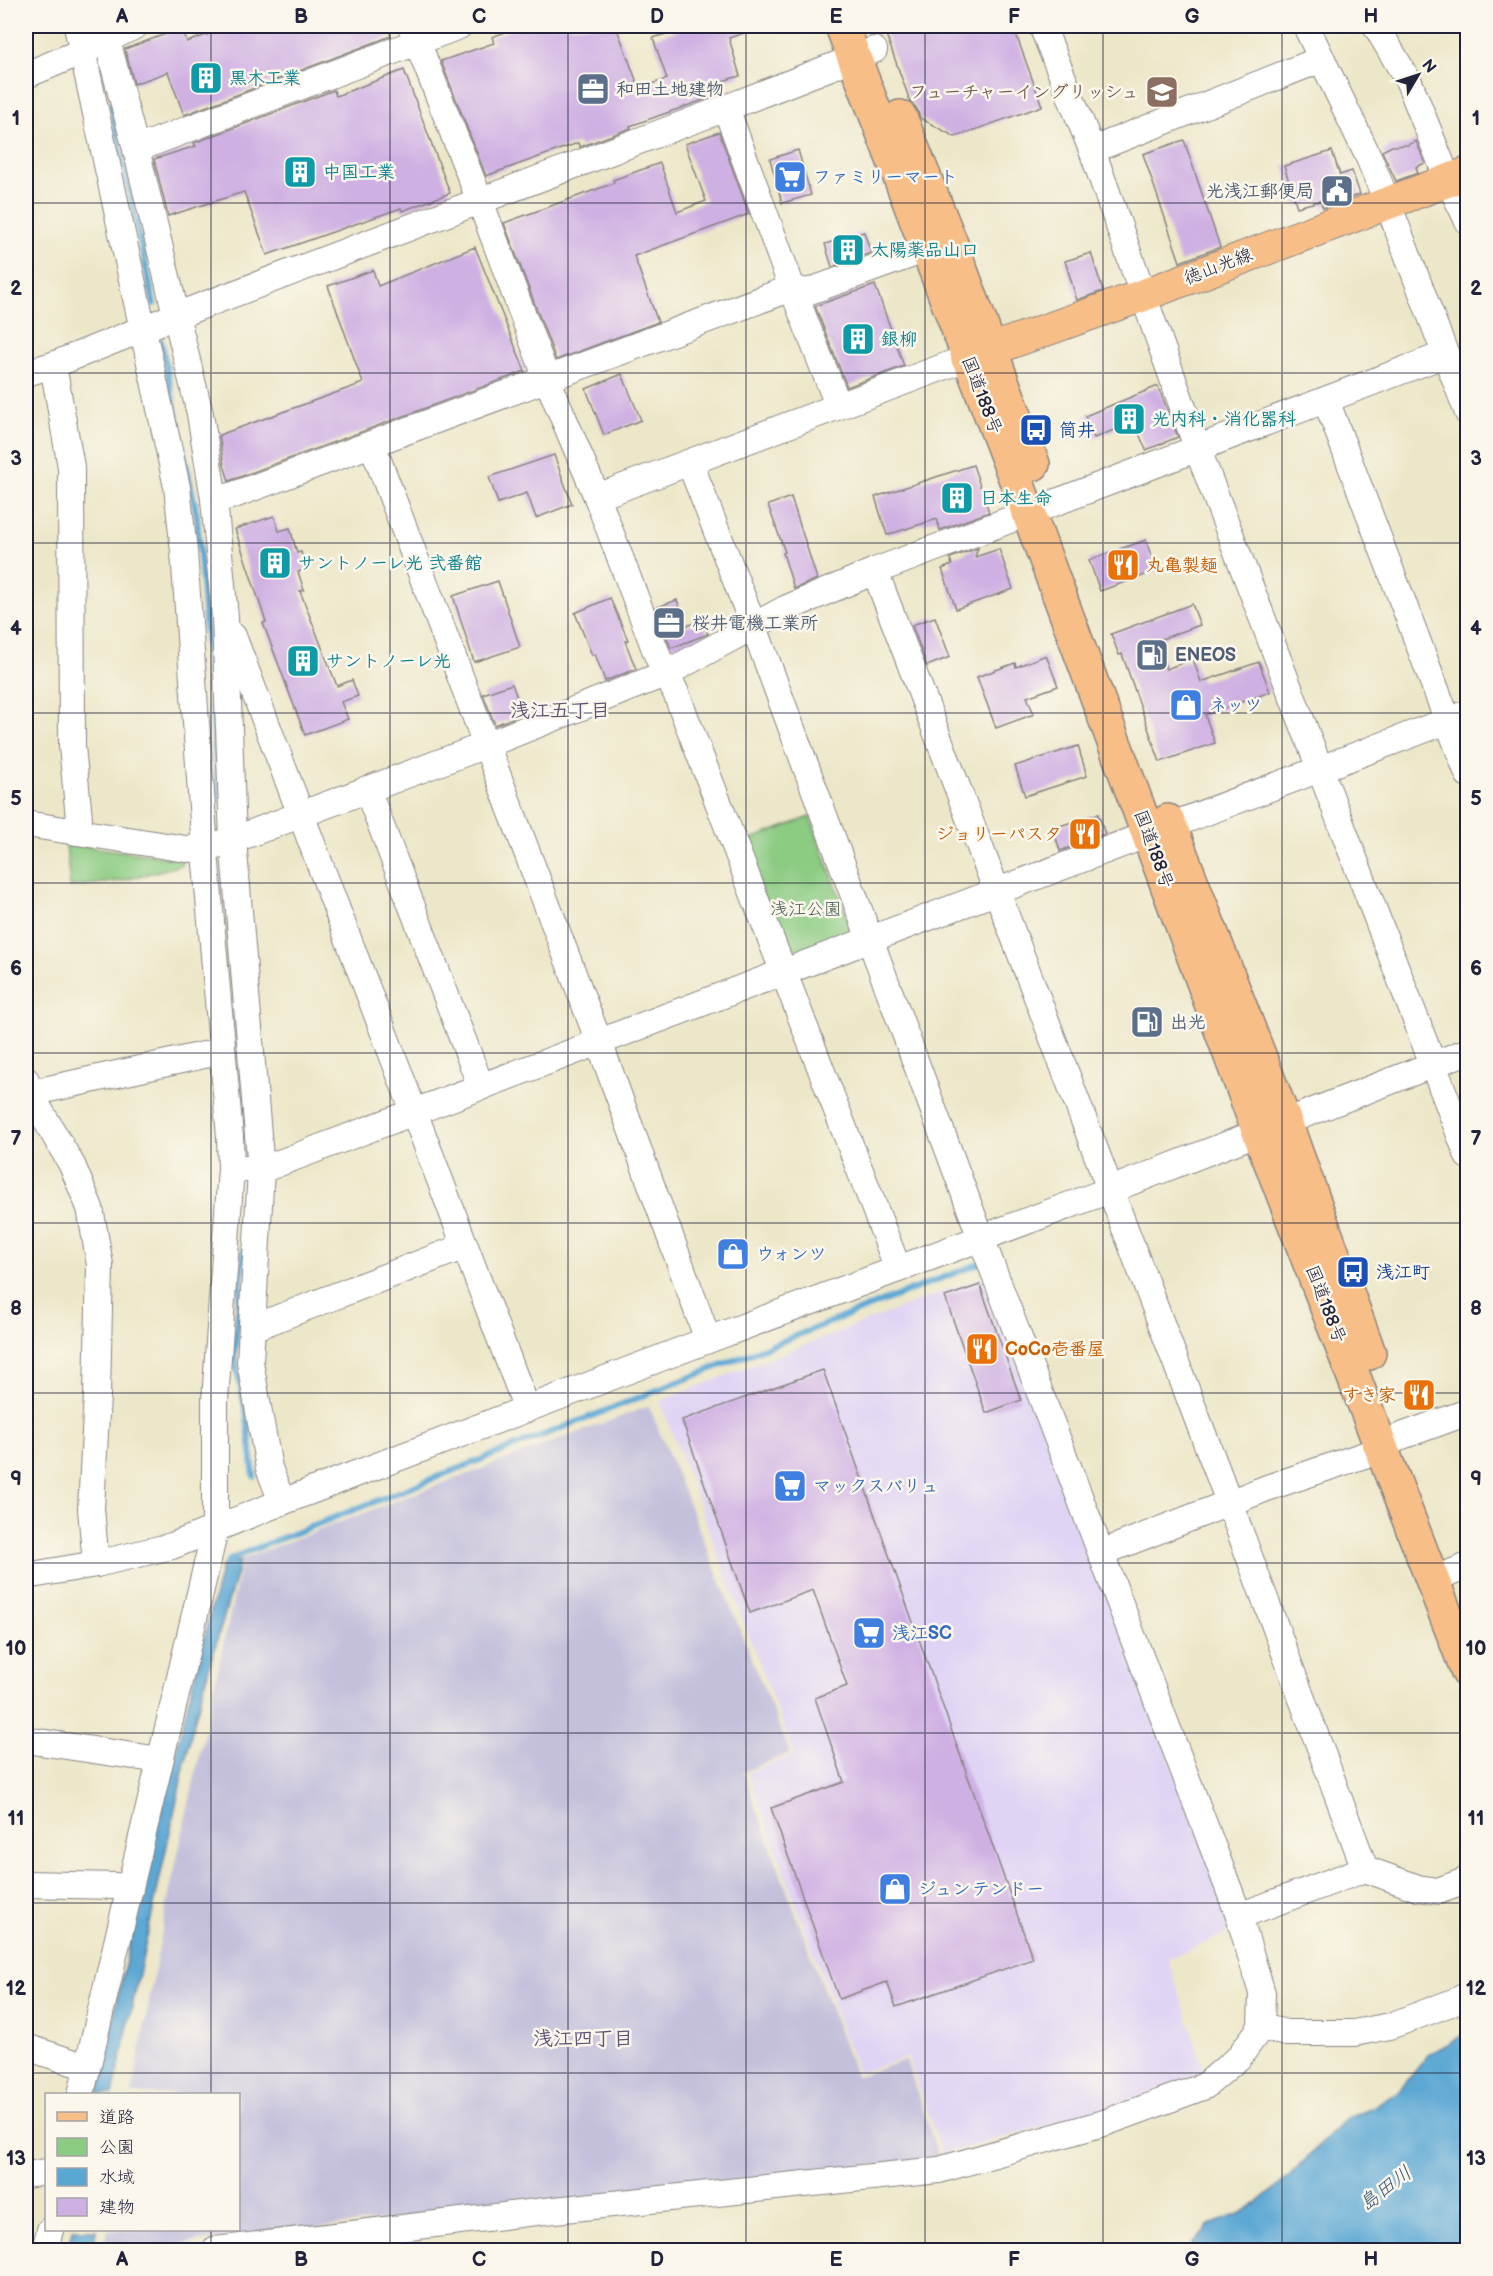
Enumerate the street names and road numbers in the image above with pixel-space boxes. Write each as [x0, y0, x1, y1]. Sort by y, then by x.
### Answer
street label: 徳山光線 [1181, 244, 1256, 289]
street label: 国道188号 [957, 353, 1006, 437]
street label: 国道188号 [1130, 807, 1177, 891]
street label: 国道188号 [1301, 1262, 1350, 1346]

